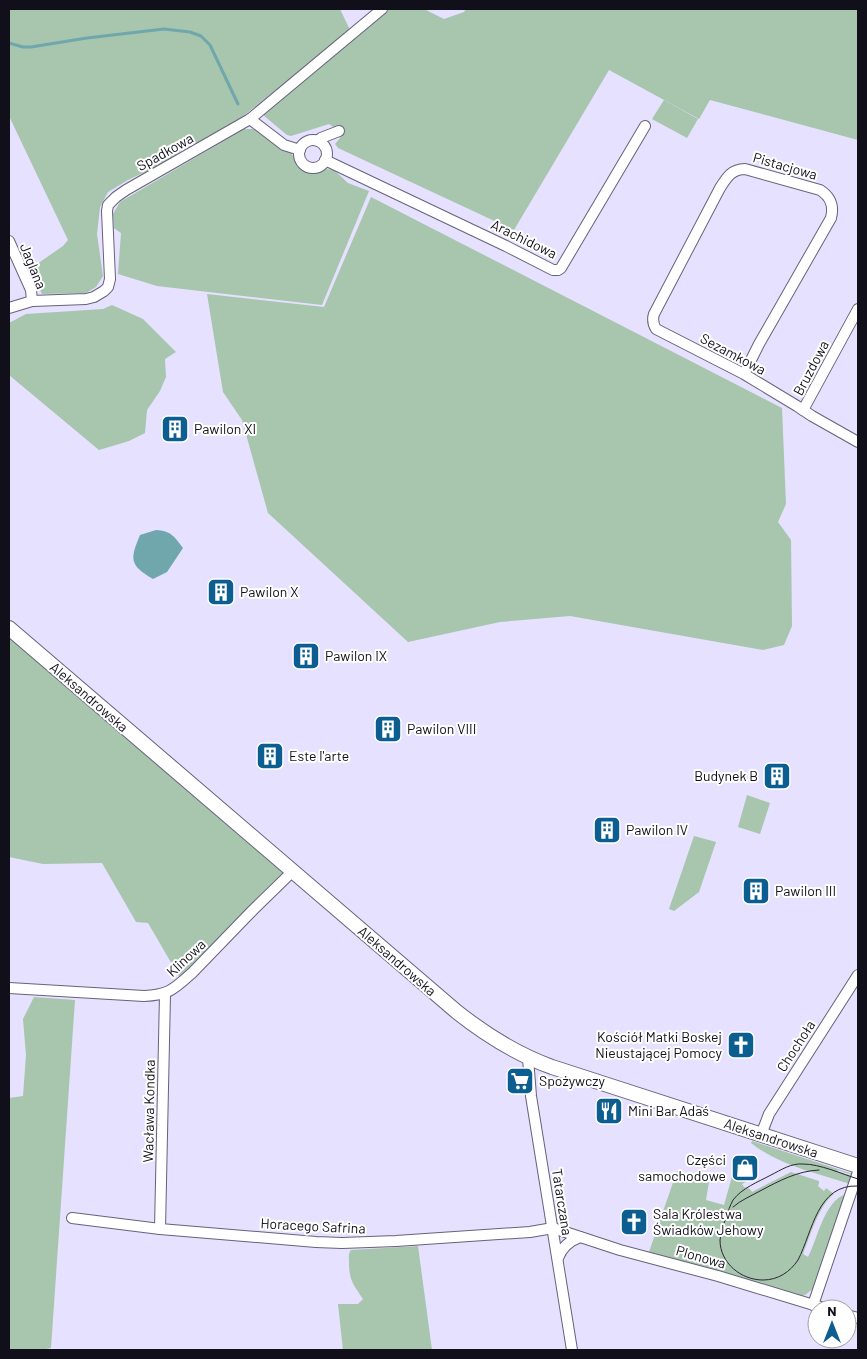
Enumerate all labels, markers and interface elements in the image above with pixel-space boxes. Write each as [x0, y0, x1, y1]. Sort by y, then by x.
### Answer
street label: Spadkowa [134, 129, 196, 174]
street label: Pistacjowa [751, 148, 819, 183]
street label: Arachidowa [488, 215, 560, 262]
street label: Jaglana [17, 240, 50, 291]
street label: Sezamkowa [698, 329, 769, 378]
street label: Bruzdowa [789, 337, 832, 398]
building icon: Pawilon XI [160, 414, 190, 444]
place label: Pawilon XI [194, 420, 256, 437]
building icon: Pawilon X [206, 577, 236, 607]
place label: Pawilon X [240, 583, 298, 600]
building icon: Pawilon IX [291, 641, 321, 671]
place label: Pawilon IX [325, 647, 387, 664]
street label: Aleksandrowska [47, 658, 132, 735]
building icon: Pawilon VIII [373, 714, 403, 744]
place label: Pawilon VIII [407, 720, 476, 737]
building icon: Este l'arte [255, 741, 285, 771]
place label: Este l'arte [289, 747, 349, 764]
building icon: Budynek B [762, 761, 792, 791]
place label: Budynek B [694, 767, 758, 784]
building icon: Pawilon IV [592, 815, 622, 845]
place label: Pawilon IV [626, 821, 688, 838]
building icon: Pawilon III [741, 876, 771, 906]
place label: Pawilon III [775, 882, 836, 899]
street label: Aleksandrowska [355, 922, 440, 999]
street label: Klinowa [163, 935, 209, 980]
street label: Chochoła [773, 1017, 818, 1075]
place label: Kościół Matki Boskej Nieustającej Pomocy [595, 1028, 723, 1061]
church icon: Kościół Matki Boskej Nieustającej Pomocy [726, 1030, 756, 1060]
street label: Wacława Kondka [139, 1059, 158, 1163]
supermarket icon: Spożywczy [505, 1066, 535, 1096]
place label: Spożywczy [539, 1072, 606, 1089]
restaurant icon: Mini Bar Adaś [594, 1096, 624, 1126]
place label: Mini Bar Adaś [628, 1102, 709, 1119]
street label: Aleksandrowska [722, 1114, 820, 1161]
place label: Części samochodowe [638, 1151, 726, 1184]
shop icon: Części samochodowe [730, 1153, 760, 1183]
street label: Tatarczana [549, 1167, 576, 1237]
place label: Sala Królestwa Świadków Jehowy [653, 1205, 764, 1238]
church icon: Sala Królestwa Świadków Jehowy [619, 1207, 649, 1237]
street label: Horacego Safrina [260, 1214, 366, 1237]
street label: Plonowa [674, 1241, 728, 1272]
north arrow [807, 1299, 857, 1349]
text: N [827, 1302, 837, 1319]

